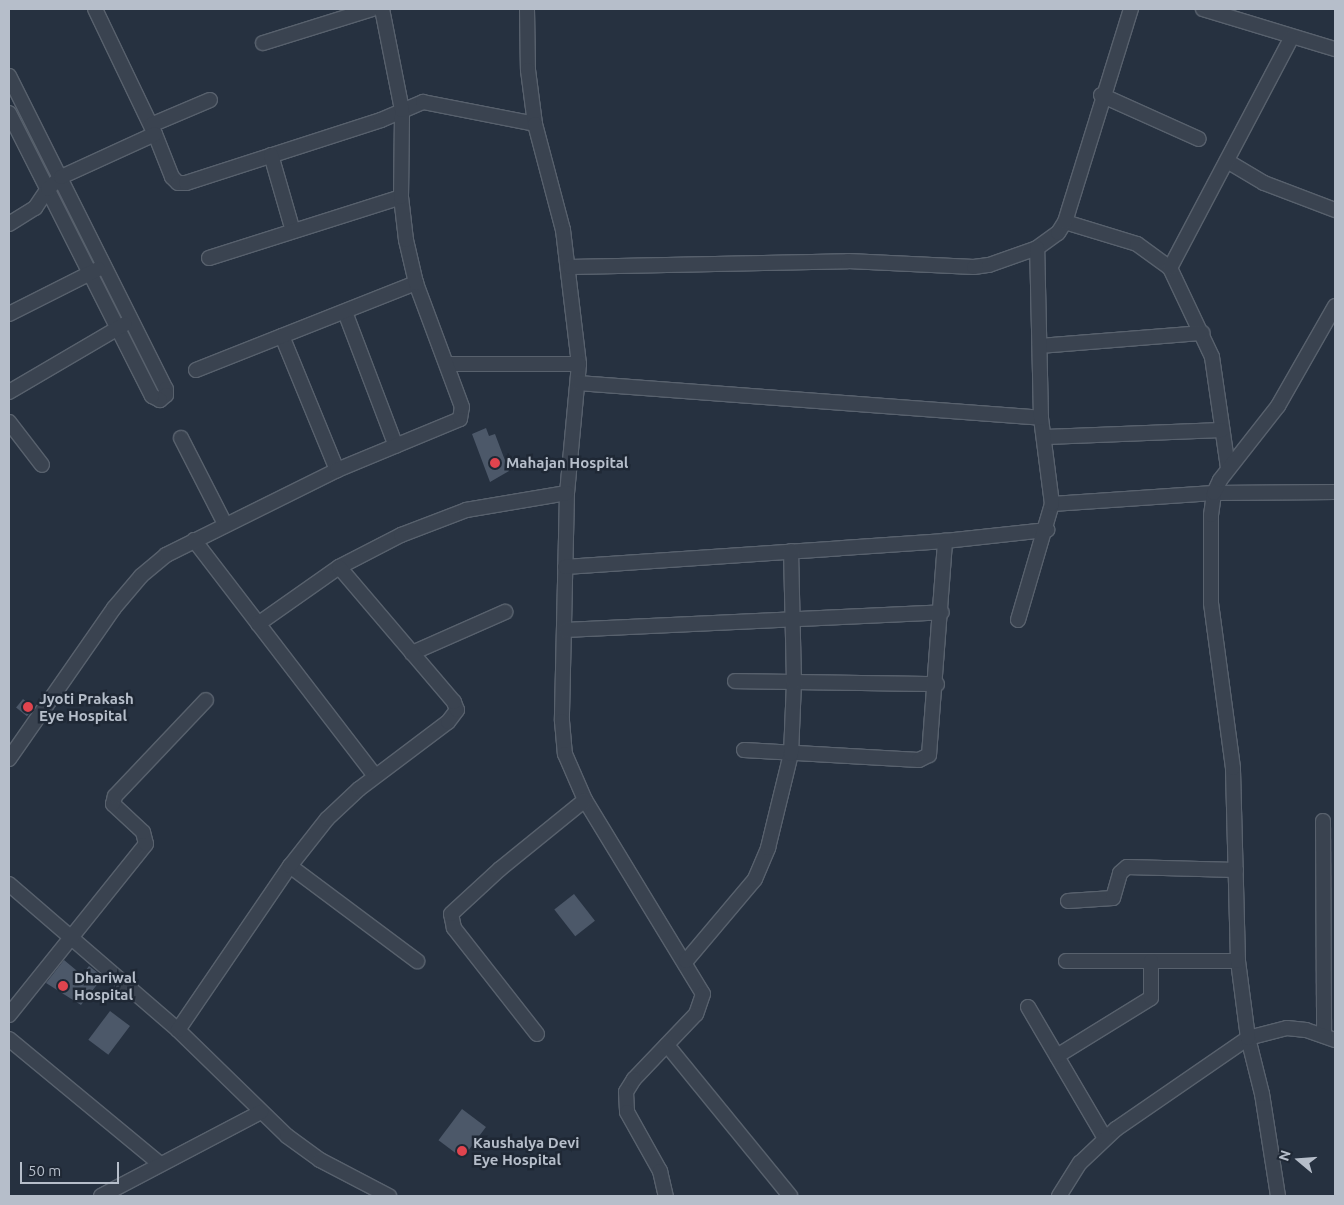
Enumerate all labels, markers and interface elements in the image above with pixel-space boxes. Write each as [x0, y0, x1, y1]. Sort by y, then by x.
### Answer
place label: Mahajan Hospital [506, 454, 628, 472]
marker: Mahajan Hospital [488, 456, 502, 470]
place label: Jyoti Prakash Eye Hospital [39, 689, 134, 724]
marker: Jyoti Prakash Eye Hospital [21, 700, 35, 714]
place label: Dhariwal Hospital [74, 968, 136, 1003]
marker: Dhariwal Hospital [56, 979, 70, 993]
place label: Kaushalya Devi Eye Hospital [473, 1133, 580, 1168]
north arrow [1274, 1135, 1324, 1185]
marker: Kaushalya Devi Eye Hospital [455, 1144, 469, 1158]
text: N [1276, 1148, 1294, 1163]
scale bar [22, 1152, 121, 1184]
text: 50 m [28, 1162, 61, 1179]

